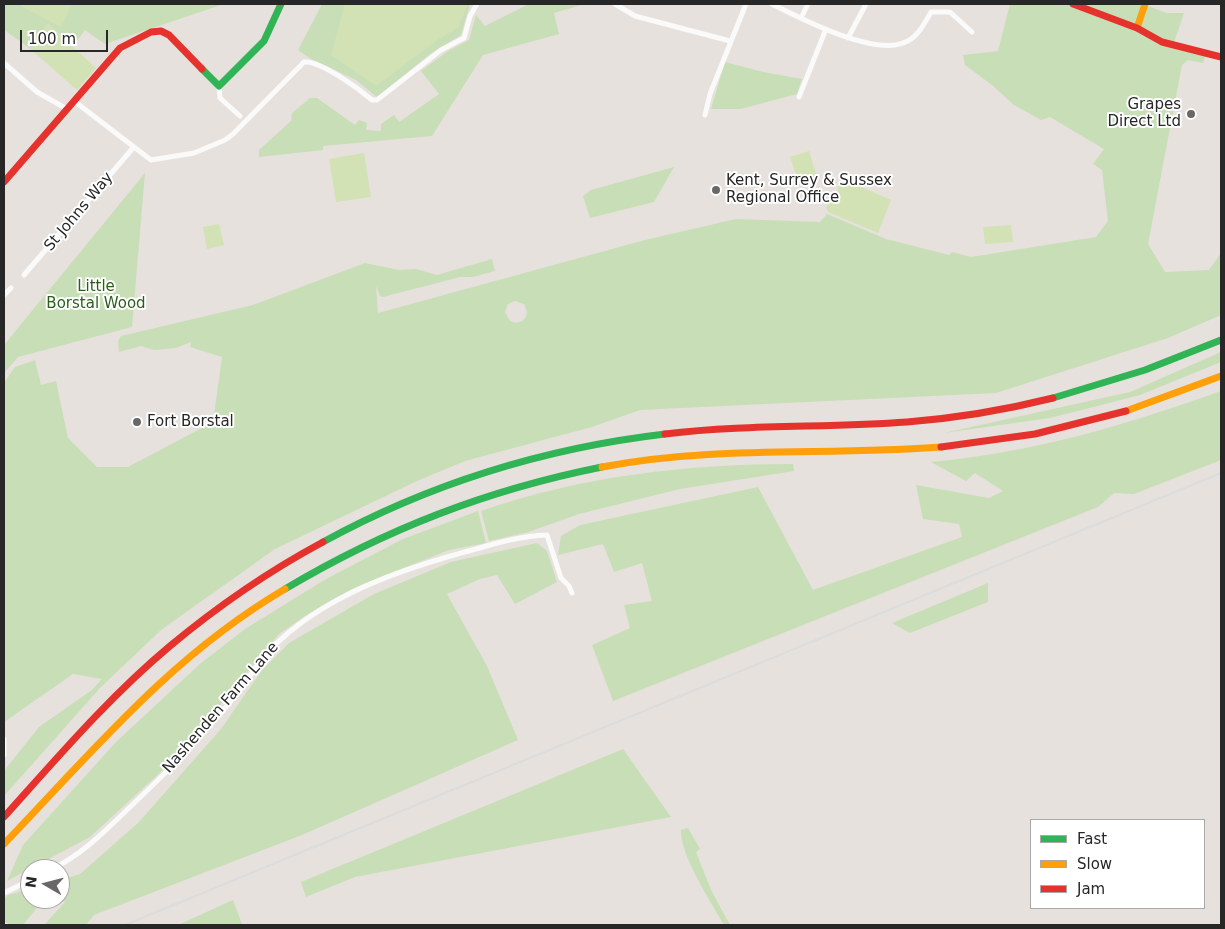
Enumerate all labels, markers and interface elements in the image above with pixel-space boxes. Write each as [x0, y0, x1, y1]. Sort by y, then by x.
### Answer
scale bar [22, 20, 110, 52]
text: 100 m [28, 30, 76, 48]
place label: Grapes Direct Ltd [1108, 96, 1181, 131]
marker: Grapes Direct Ltd [1185, 108, 1197, 120]
street label: St Johns Way [41, 169, 117, 255]
place label: Kent, Surrey & Sussex Regional Office [726, 172, 892, 207]
marker: Kent, Surrey & Sussex Regional Office [710, 184, 722, 196]
park label: Little Borstal Wood [46, 278, 146, 313]
place label: Fort Borstal [147, 413, 234, 431]
marker: Fort Borstal [131, 416, 143, 428]
street label: Nashenden Farm Lane [159, 639, 283, 777]
legend [1030, 819, 1205, 909]
text: Fast [1077, 830, 1107, 848]
text: Slow [1077, 855, 1112, 873]
north arrow [20, 859, 70, 909]
text: N [22, 875, 40, 889]
text: Jam [1077, 880, 1105, 898]

